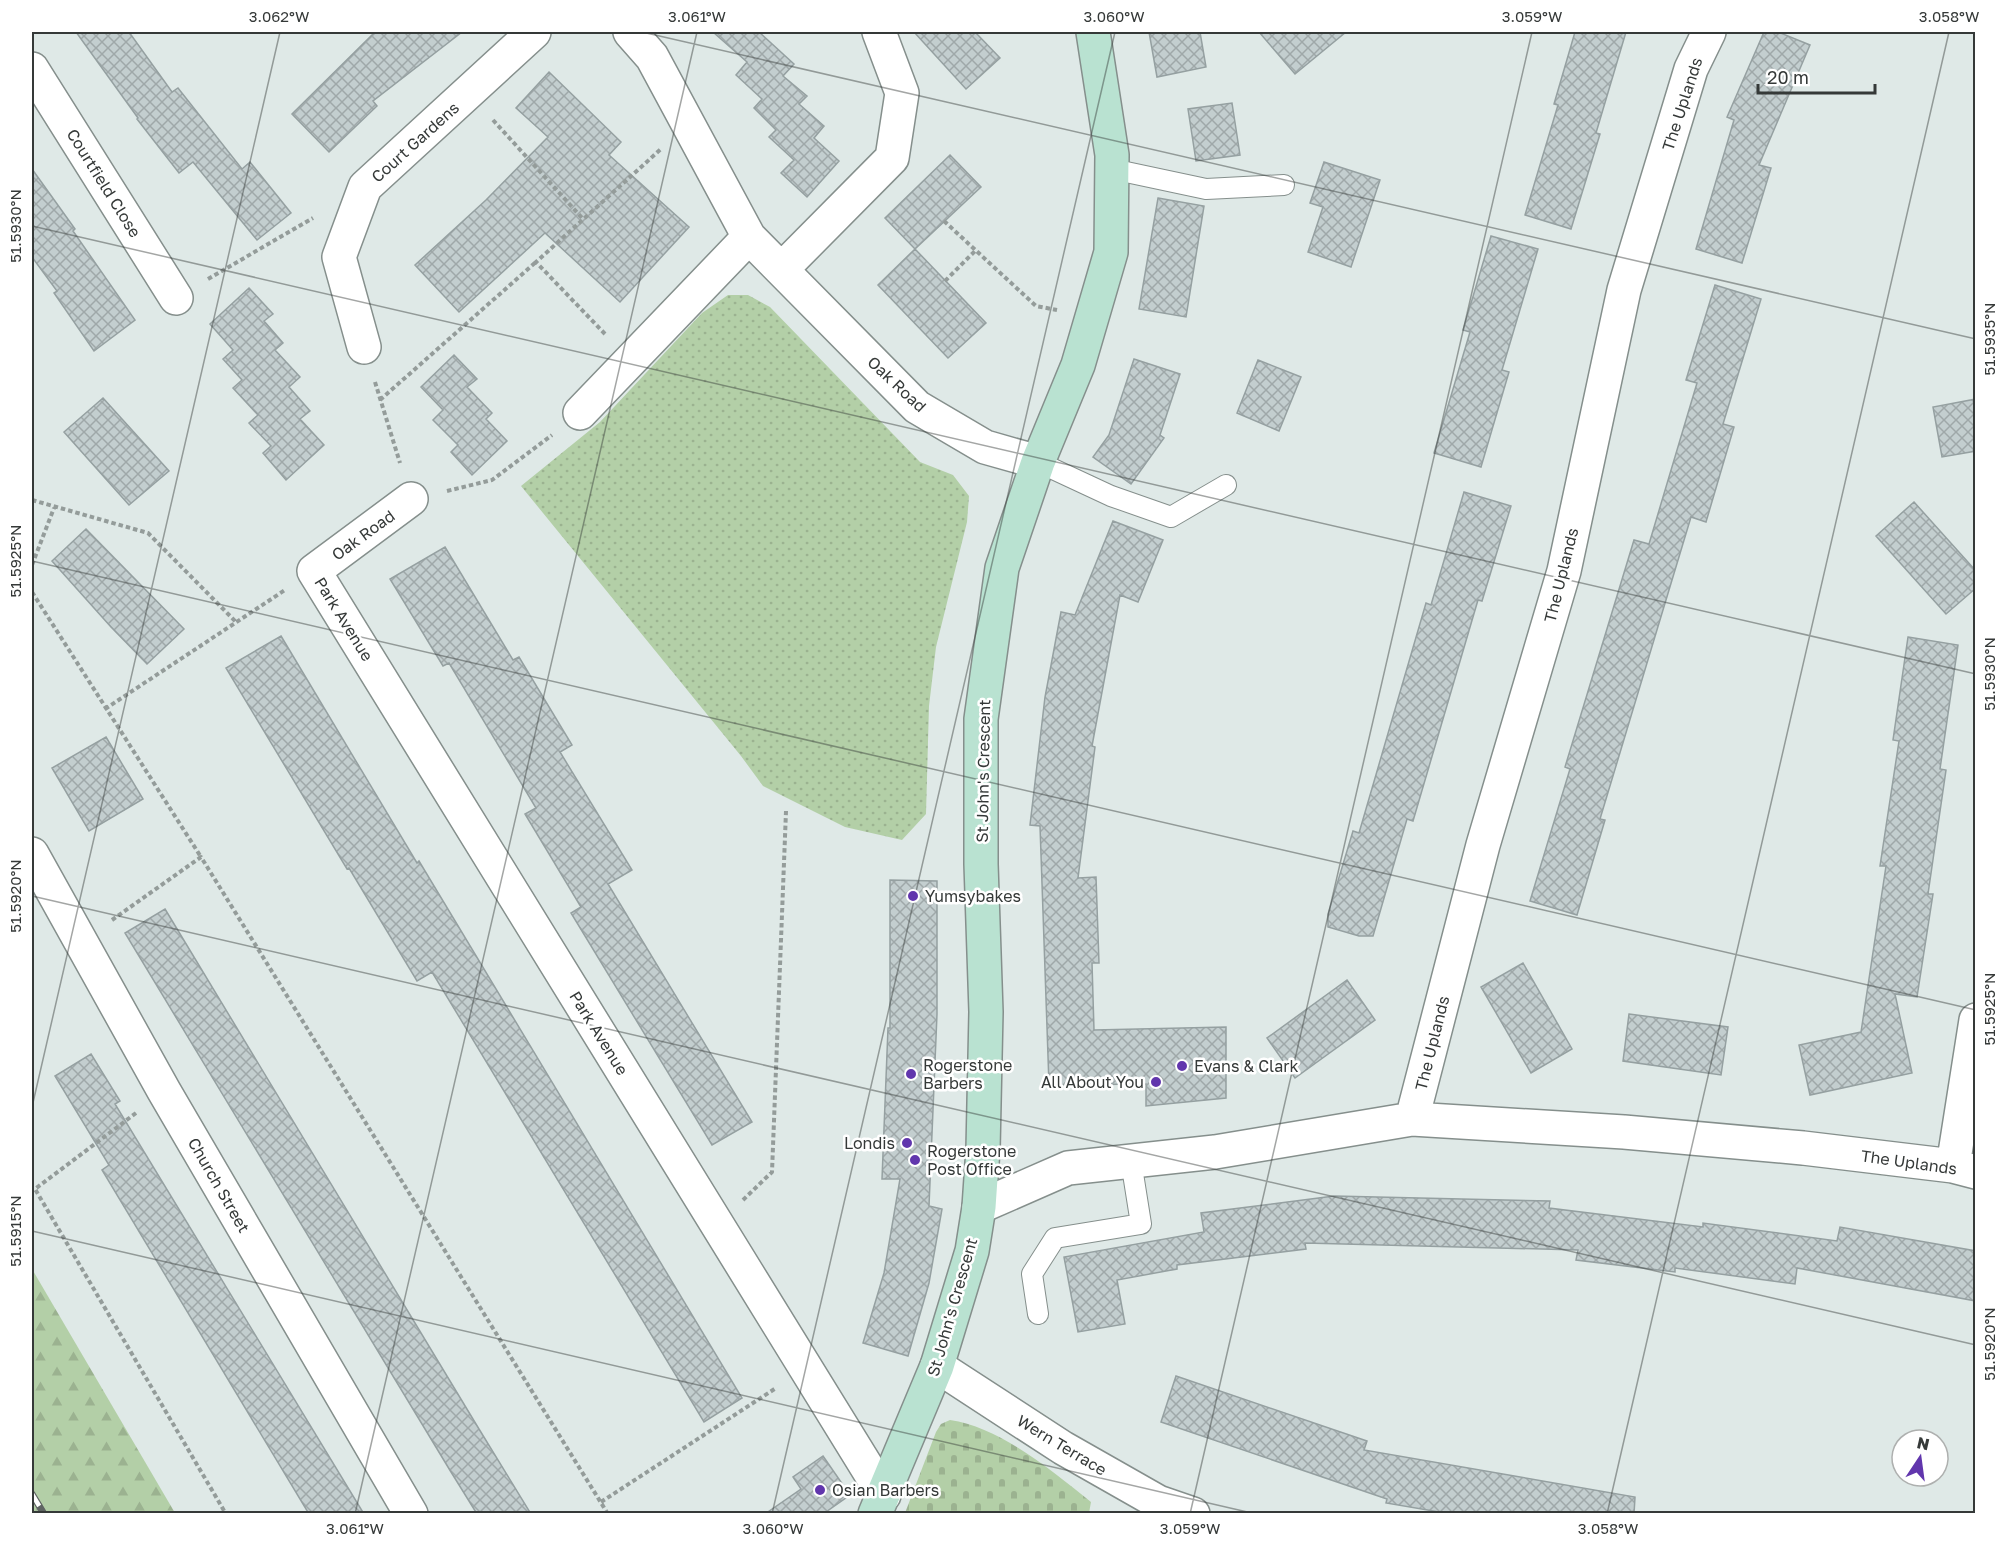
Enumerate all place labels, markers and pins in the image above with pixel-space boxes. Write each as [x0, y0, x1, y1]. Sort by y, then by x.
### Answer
place label: Yumsybakes [925, 886, 1021, 906]
marker: Yumsybakes [906, 889, 920, 903]
place label: Rogerstone Barbers [923, 1055, 1012, 1093]
place label: Evans & Clark [1194, 1056, 1298, 1076]
marker: Evans & Clark [1175, 1059, 1189, 1073]
marker: Rogerstone Barbers [904, 1067, 918, 1081]
place label: All About You [1041, 1072, 1144, 1092]
marker: All About You [1149, 1075, 1163, 1089]
place label: Londis [844, 1133, 895, 1153]
marker: Londis [900, 1136, 914, 1150]
place label: Rogerstone Post Office [927, 1141, 1016, 1179]
marker: Rogerstone Post Office [908, 1153, 922, 1167]
place label: Osian Barbers [832, 1480, 939, 1500]
marker: Osian Barbers [813, 1483, 827, 1497]

